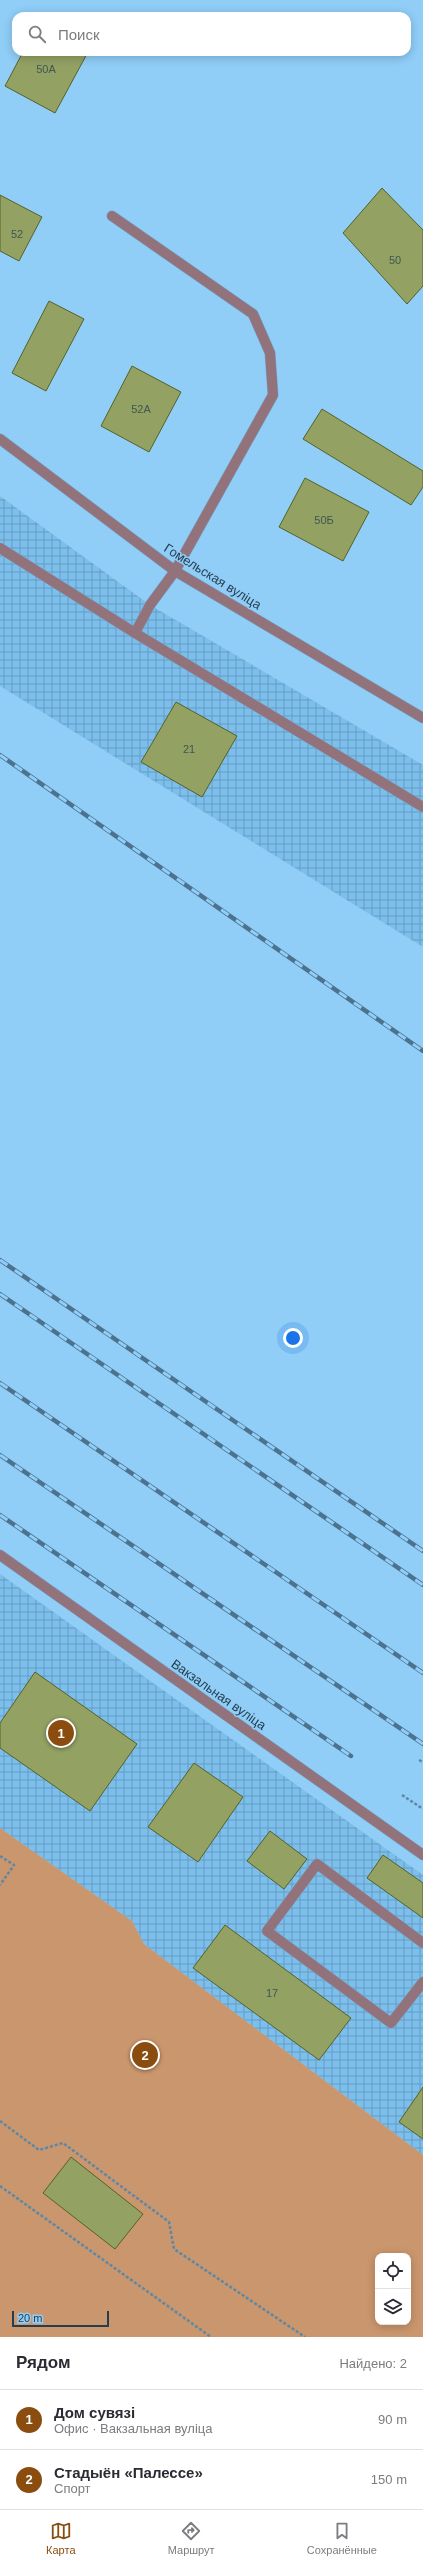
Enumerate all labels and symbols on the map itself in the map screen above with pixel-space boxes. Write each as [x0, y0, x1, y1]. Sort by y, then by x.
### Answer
house number: 50А [36, 63, 56, 75]
house number: 52 [11, 228, 23, 240]
house number: 50 [389, 254, 401, 266]
house number: 52А [131, 403, 151, 415]
house number: 50Б [314, 514, 334, 526]
street label: Гомельская вуліца [161, 540, 265, 613]
house number: 21 [183, 743, 195, 755]
your location [283, 1328, 303, 1348]
street label: Вакзальная вуліца [168, 1656, 270, 1733]
pin: 1 [48, 1718, 74, 1748]
house number: 17 [266, 1987, 278, 1999]
pin: 2 [132, 2040, 158, 2070]
scale bar [12, 2309, 109, 2328]

